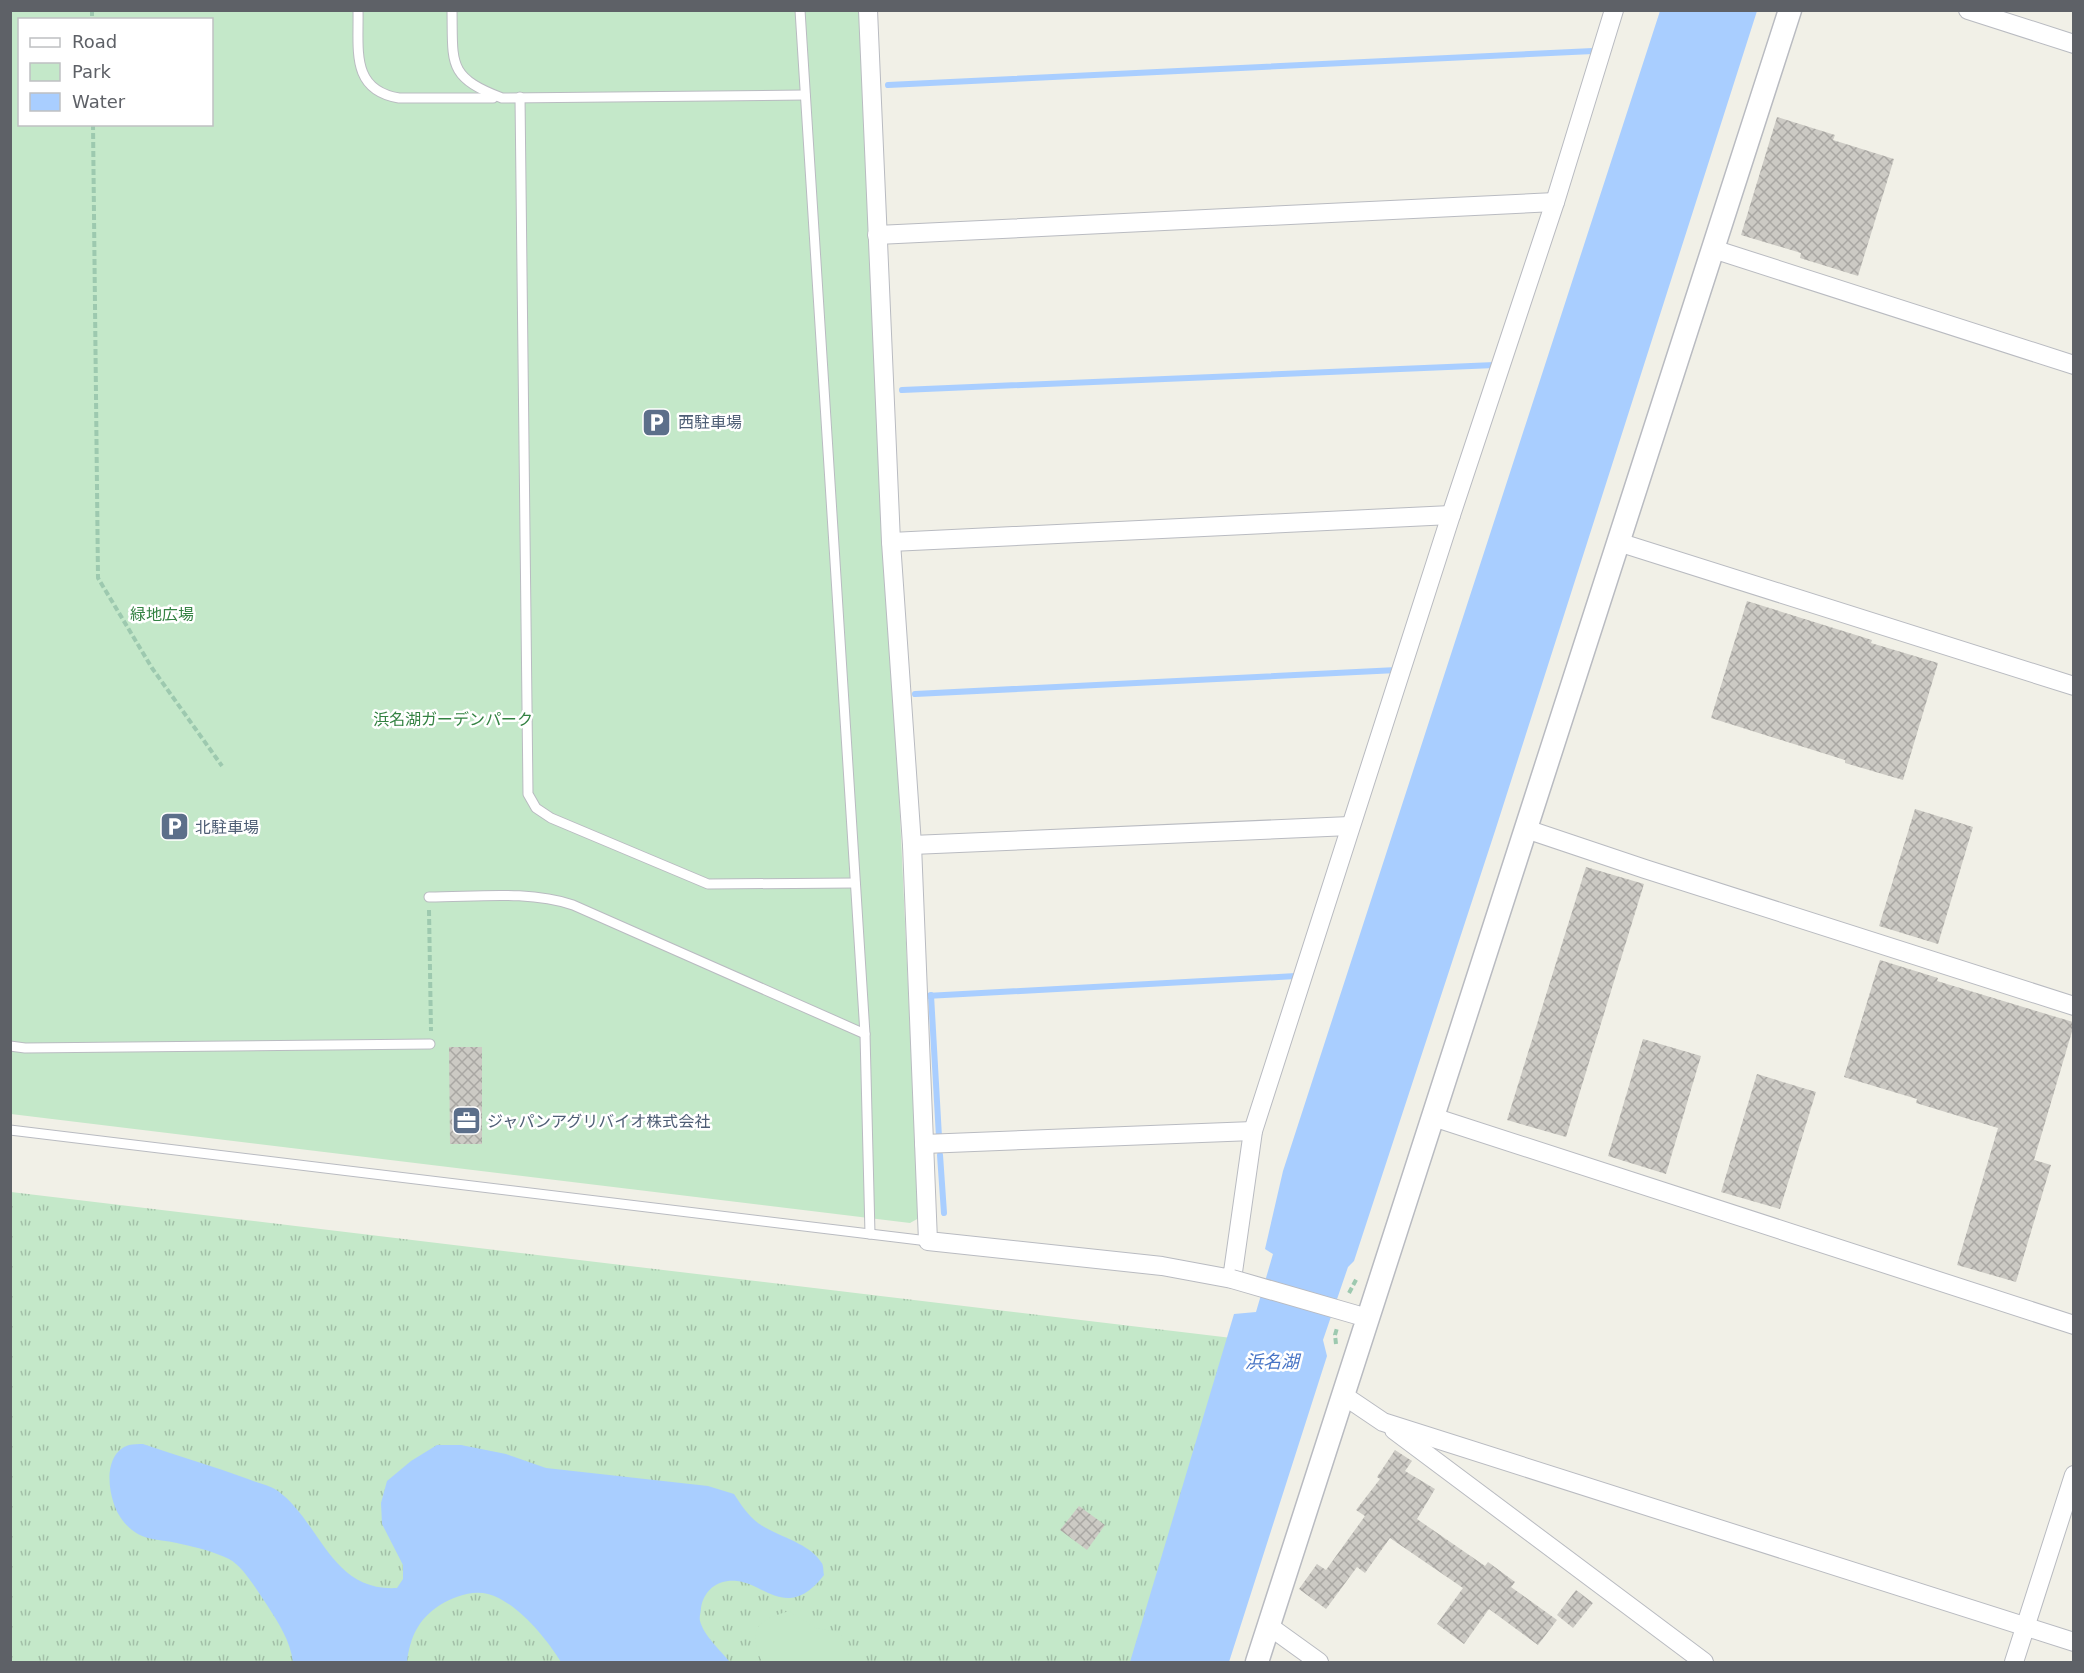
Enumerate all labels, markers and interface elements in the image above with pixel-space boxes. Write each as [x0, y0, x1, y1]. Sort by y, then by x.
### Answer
legend [18, 18, 213, 126]
text: Road [72, 31, 117, 52]
text: Park [72, 61, 111, 82]
text: Water [72, 91, 126, 112]
parking icon: 西駐車場 [641, 406, 673, 438]
place label: 西駐車場 [678, 413, 742, 432]
park label: 緑地広場 [130, 605, 194, 624]
park label: 浜名湖ガーデンパーク [373, 710, 533, 729]
parking icon: 北駐車場 [158, 811, 190, 843]
place label: 北駐車場 [195, 818, 259, 837]
office icon: ジャパンアグリバイオ株式会社 [450, 1105, 482, 1137]
place label: ジャパンアグリバイオ株式会社 [487, 1112, 710, 1131]
water label: 浜名湖 [1245, 1351, 1302, 1372]

